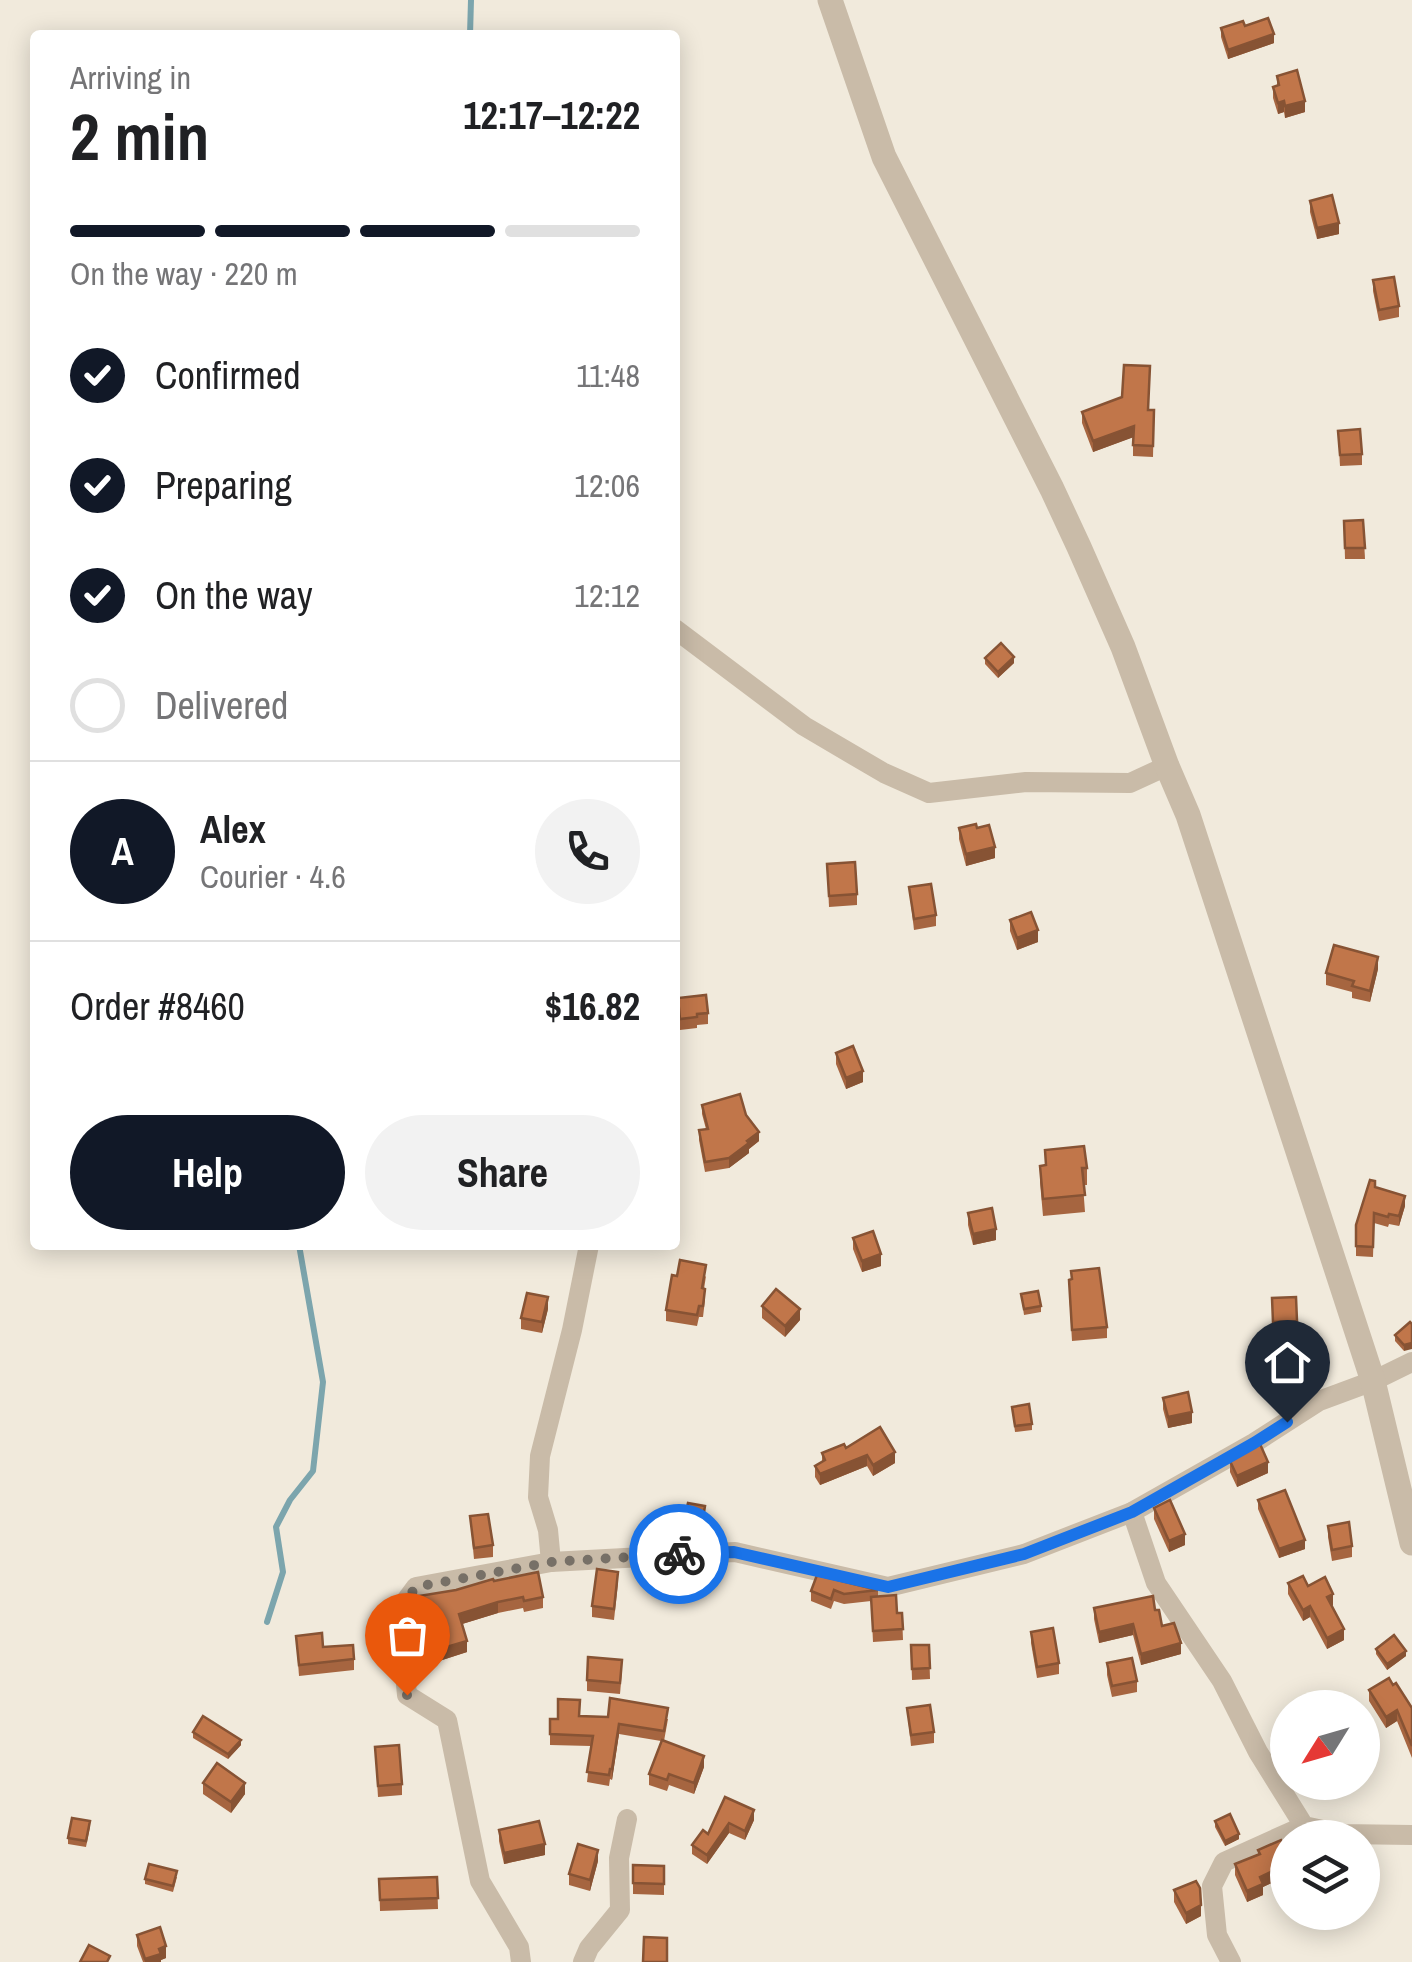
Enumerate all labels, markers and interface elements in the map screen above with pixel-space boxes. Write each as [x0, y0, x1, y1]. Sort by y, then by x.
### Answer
text: Arriving in [70, 56, 191, 99]
text: 12:17–12:22 [463, 90, 640, 141]
text: 2 min [70, 93, 209, 180]
text: On the way · 220 m [70, 252, 298, 295]
icon: check [70, 348, 125, 403]
text: Confirmed [155, 350, 300, 401]
text: 11:48 [576, 354, 640, 397]
icon: check [70, 458, 125, 513]
text: Preparing [155, 460, 292, 511]
text: 12:06 [574, 464, 640, 507]
icon: check [70, 568, 125, 623]
text: On the way [155, 570, 313, 621]
text: 12:12 [574, 574, 640, 617]
text: Delivered [155, 680, 288, 731]
button: phone [535, 799, 640, 904]
text: Alex [200, 804, 266, 855]
text: A [111, 826, 134, 877]
text: Courier · 4.6 [200, 855, 346, 898]
text: Order #8460 [70, 981, 245, 1032]
text: $16.82 [545, 981, 640, 1032]
button: Help [70, 1115, 345, 1230]
button: Share [365, 1115, 640, 1230]
pin [1245, 1320, 1330, 1423]
icon: home [1260, 1335, 1315, 1390]
courier [629, 1504, 729, 1604]
icon: bike [652, 1527, 707, 1582]
pin [365, 1593, 450, 1696]
icon: bag [380, 1608, 435, 1663]
north arrow [1270, 1690, 1380, 1800]
map controls [1270, 1690, 1380, 1930]
button: layers [1270, 1820, 1380, 1930]

